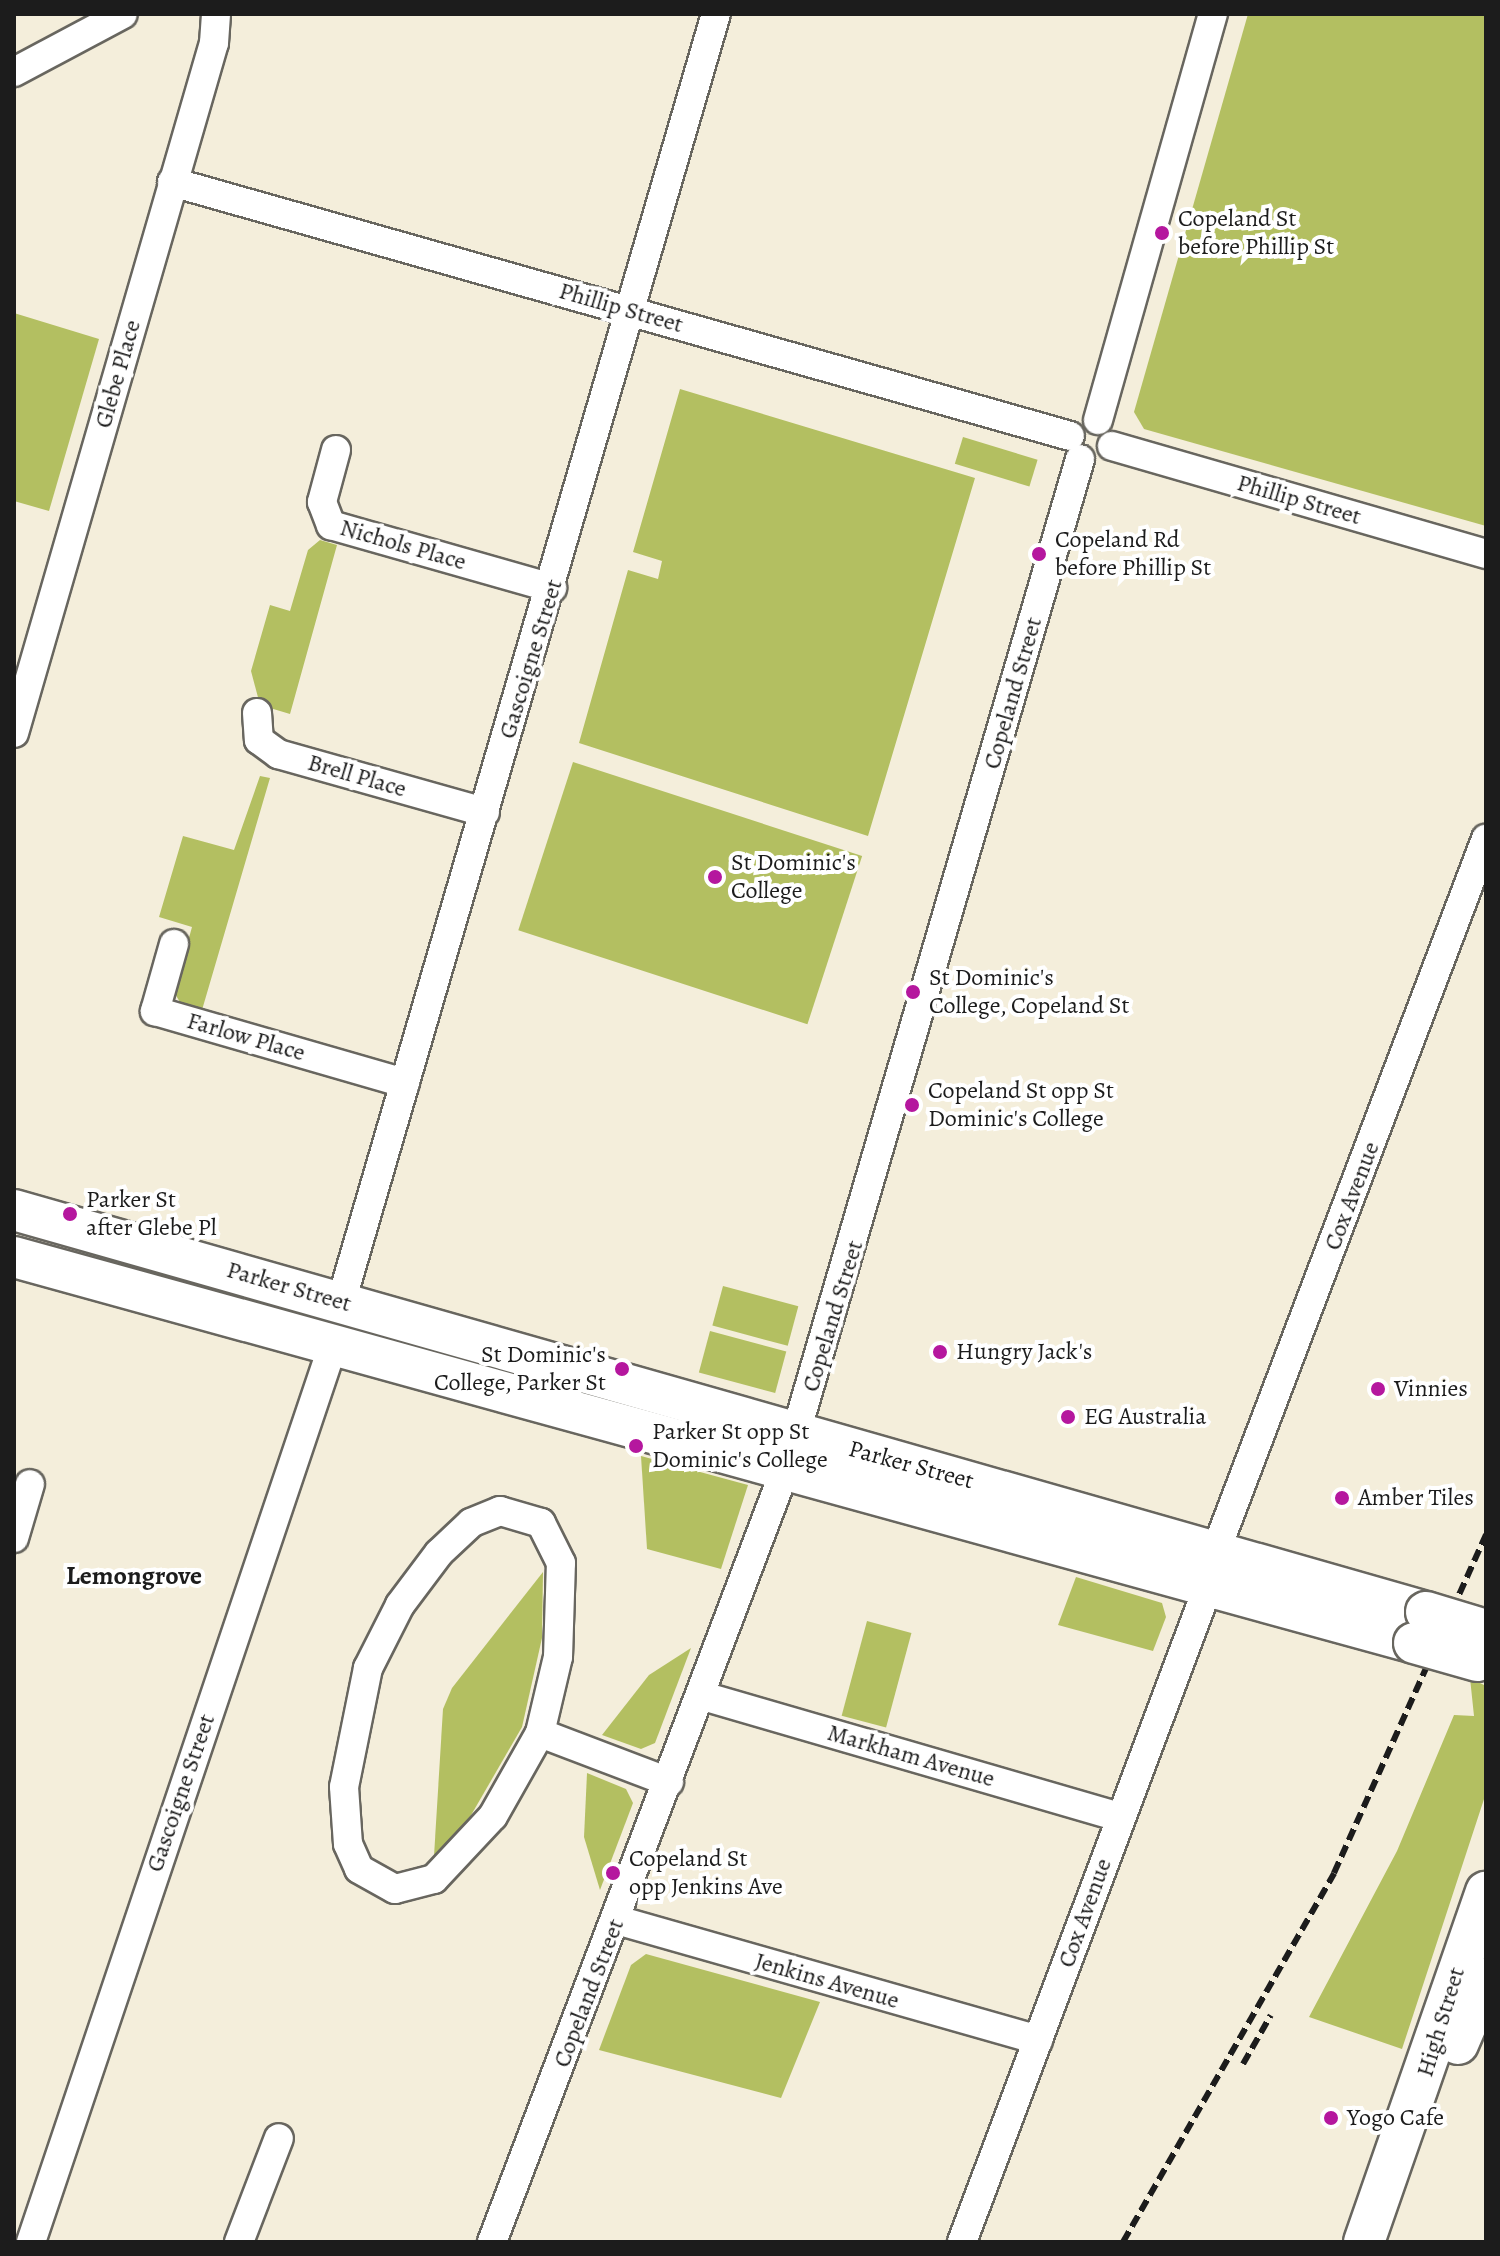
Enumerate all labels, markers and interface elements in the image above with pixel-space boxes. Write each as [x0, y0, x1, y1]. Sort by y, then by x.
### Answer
place label: Copeland St before Phillip St [1178, 205, 1334, 261]
marker: Copeland St before Phillip St [1153, 224, 1171, 242]
street label: Phillip Street [556, 277, 686, 339]
street label: Glebe Place [89, 317, 147, 431]
street label: Phillip Street [1234, 469, 1364, 531]
street label: Nichols Place [337, 513, 469, 577]
place label: Copeland Rd before Phillip St [1055, 526, 1211, 582]
marker: Copeland Rd before Phillip St [1030, 545, 1048, 563]
street label: Gascoigne Street [493, 576, 569, 742]
street label: Copeland Street [978, 614, 1048, 772]
street label: Brell Place [304, 748, 410, 804]
place label: St Dominic's College [731, 849, 856, 905]
marker: St Dominic's College [706, 868, 724, 886]
place label: St Dominic's College, Copeland St [929, 964, 1130, 1020]
marker: St Dominic's College, Copeland St [904, 983, 922, 1001]
street label: Farlow Place [184, 1006, 308, 1068]
place label: Copeland St opp St Dominic's College [928, 1077, 1114, 1133]
marker: Copeland St opp St Dominic's College [903, 1096, 921, 1114]
street label: Cox Avenue [1318, 1138, 1386, 1254]
place label: Parker St after Glebe Pl [86, 1186, 217, 1242]
marker: Parker St after Glebe Pl [61, 1205, 79, 1223]
street label: Copeland Street [796, 1237, 870, 1395]
street label: Parker Street [223, 1255, 355, 1319]
place label: Hungry Jack's [956, 1338, 1093, 1366]
place label: St Dominic's College, Parker St [434, 1341, 606, 1397]
marker: Hungry Jack's [931, 1343, 949, 1361]
marker: St Dominic's College, Parker St [613, 1360, 631, 1378]
place label: Vinnies [1394, 1375, 1468, 1403]
marker: Vinnies [1369, 1380, 1387, 1398]
place label: EG Australia [1084, 1403, 1206, 1431]
marker: EG Australia [1059, 1408, 1077, 1426]
place label: Parker St opp St Dominic's College [652, 1418, 828, 1474]
street label: Parker Street [845, 1434, 977, 1496]
marker: Parker St opp St Dominic's College [627, 1437, 645, 1455]
place label: Amber Tiles [1358, 1484, 1474, 1512]
marker: Amber Tiles [1333, 1489, 1351, 1507]
district label: Lemongrove [66, 1560, 202, 1592]
street label: Gascoigne Street [141, 1710, 221, 1876]
street label: Markham Avenue [824, 1718, 998, 1794]
place label: Copeland St opp Jenkins Ave [629, 1845, 783, 1901]
street label: Cox Avenue [1052, 1855, 1118, 1971]
marker: Copeland St opp Jenkins Ave [604, 1864, 622, 1882]
street label: Copeland Street [547, 1915, 631, 2071]
street label: Jenkins Avenue [752, 1947, 902, 2015]
street label: High Street [1411, 1964, 1471, 2080]
place label: Yogo Cafe [1347, 2104, 1444, 2132]
marker: Yogo Cafe [1322, 2109, 1340, 2127]

